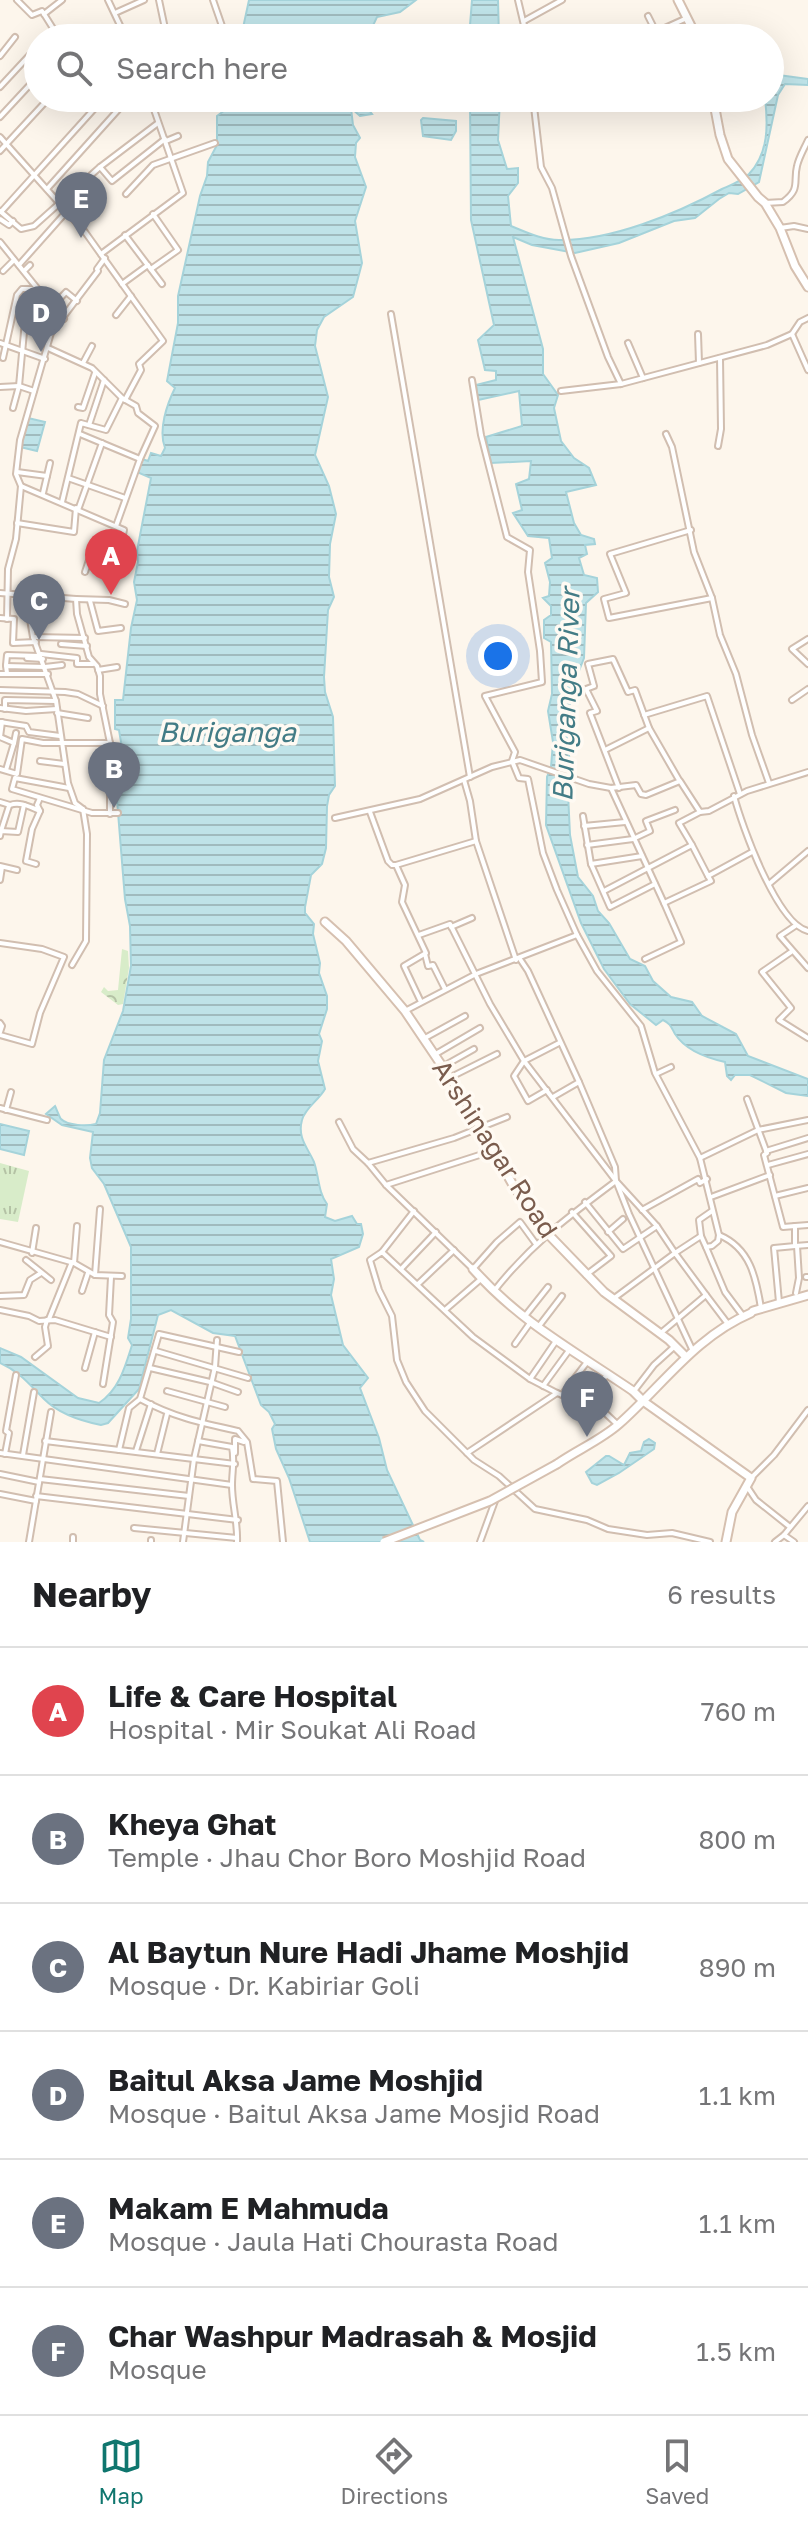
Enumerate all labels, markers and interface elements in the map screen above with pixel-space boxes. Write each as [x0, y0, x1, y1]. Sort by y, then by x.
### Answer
search box [24, 24, 784, 112]
icon: search [52, 46, 96, 90]
text: Search here [116, 50, 288, 86]
pin: E [55, 172, 107, 238]
pin: D [15, 286, 67, 352]
pin: A [85, 529, 137, 595]
pin: C [13, 574, 65, 640]
water label: Buriganga River [545, 584, 586, 802]
your location [478, 636, 518, 676]
water label: Buriganga [158, 715, 297, 748]
pin: B [88, 742, 140, 808]
street label: Arshinagar Road [426, 1054, 565, 1244]
pin: F [561, 1371, 613, 1437]
text: Nearby [32, 1574, 152, 1614]
text: 6 results [667, 1579, 776, 1610]
text: Life & Care Hospital [108, 1678, 397, 1714]
text: A [49, 1696, 67, 1727]
text: 760 m [701, 1696, 776, 1727]
text: Hospital · Mir Soukat Ali Road [108, 1714, 476, 1745]
text: Kheya Ghat [108, 1806, 276, 1842]
text: B [49, 1824, 67, 1855]
text: 800 m [698, 1824, 776, 1855]
text: Temple · Jhau Chor Boro Moshjid Road [108, 1842, 586, 1873]
text: Al Baytun Nure Hadi Jhame Moshjid [108, 1934, 629, 1970]
text: C [49, 1952, 67, 1983]
text: 890 m [699, 1952, 776, 1983]
text: Mosque · Dr. Kabiriar Goli [108, 1970, 420, 2001]
text: Baitul Aksa Jame Moshjid [108, 2062, 483, 2098]
text: D [49, 2080, 67, 2111]
text: 1.1 km [699, 2080, 776, 2111]
text: Mosque · Baitul Aksa Jame Mosjid Road [108, 2098, 600, 2129]
text: Makam E Mahmuda [108, 2190, 389, 2226]
text: E [50, 2208, 66, 2239]
text: 1.1 km [699, 2208, 776, 2239]
text: Mosque · Jaula Hati Chourasta Road [108, 2226, 558, 2257]
text: Char Washpur Madrasah & Mosjid [108, 2318, 597, 2354]
text: F [50, 2336, 66, 2367]
text: 1.5 km [696, 2336, 776, 2367]
text: Mosque [108, 2354, 207, 2385]
tab: Map [99, 2434, 143, 2509]
tab: Directions [341, 2434, 448, 2509]
tab: Saved [645, 2434, 709, 2509]

